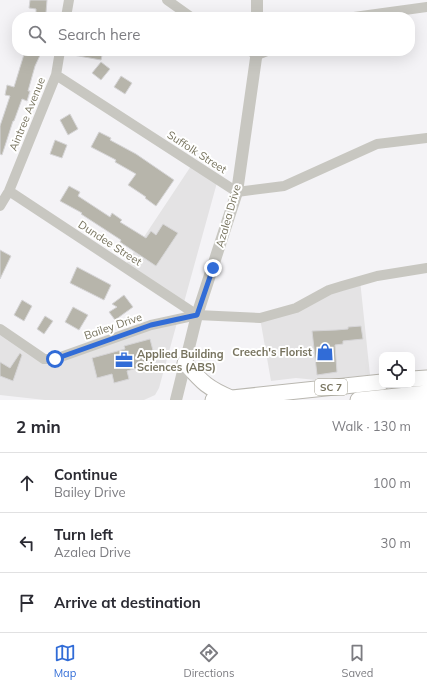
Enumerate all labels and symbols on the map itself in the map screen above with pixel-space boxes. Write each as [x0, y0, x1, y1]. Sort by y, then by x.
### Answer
street label: Aintree Avenue [6, 75, 48, 153]
street label: Suffolk Street [165, 128, 230, 177]
street label: Azalea Drive [212, 183, 244, 249]
street label: Dundee Street [76, 217, 144, 269]
route end [204, 259, 222, 277]
street label: Bailey Drive [82, 310, 144, 342]
shop icon: Creech's Florist [315, 342, 335, 362]
place label: Creech's Florist [232, 345, 312, 359]
place label: Applied Building Sciences (ABS) [137, 347, 224, 374]
route start [46, 350, 64, 368]
office icon: Applied Building Sciences (ABS) [114, 350, 134, 370]
road number: SC 7 [315, 379, 347, 395]

